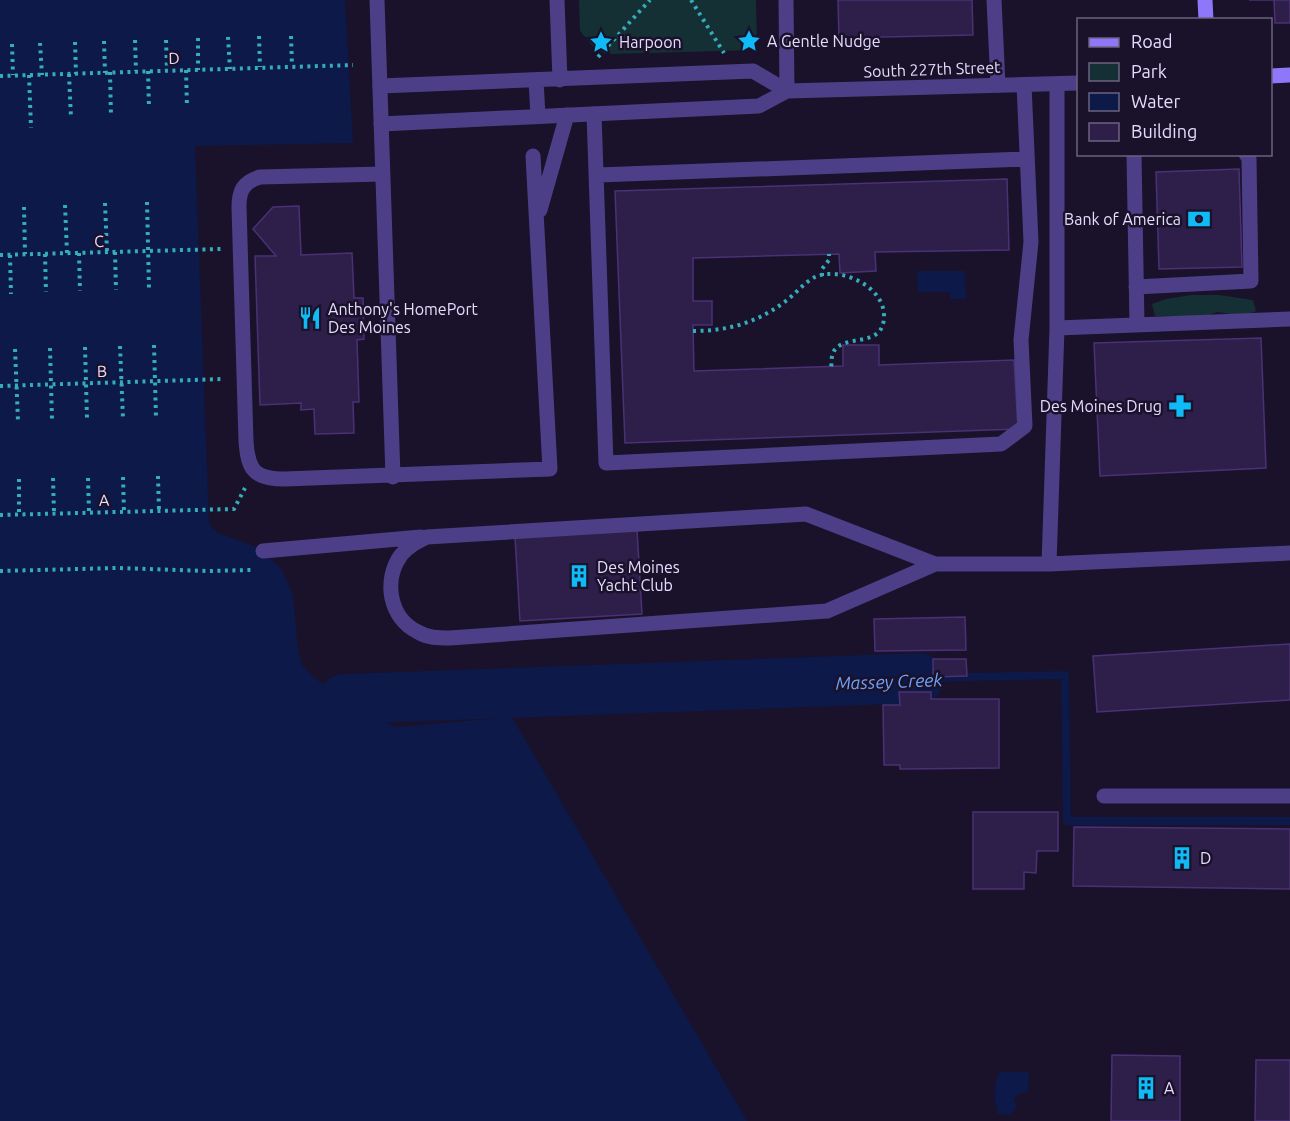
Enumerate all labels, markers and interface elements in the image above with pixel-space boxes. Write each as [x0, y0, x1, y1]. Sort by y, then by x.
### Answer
legend [1077, 18, 1272, 156]
place icon: A Gentle Nudge [736, 28, 762, 54]
place icon: Harpoon [588, 29, 614, 55]
text: Road [1131, 31, 1173, 51]
place label: A Gentle Nudge [767, 32, 881, 50]
place label: Harpoon [619, 33, 682, 51]
street label: D [168, 49, 180, 67]
street label: South 227th Street [863, 58, 1001, 80]
text: Park [1131, 61, 1167, 81]
text: Water [1131, 91, 1181, 111]
text: Building [1131, 121, 1197, 141]
bank icon: Bank of America [1186, 206, 1212, 232]
place label: Bank of America [1064, 210, 1181, 228]
street label: C [94, 232, 104, 250]
place label: Anthony's HomePort Des Moines [328, 300, 478, 336]
restaurant icon: Anthony's HomePort Des Moines [297, 305, 323, 331]
street label: B [97, 362, 107, 380]
pharmacy icon: Des Moines Drug [1167, 393, 1193, 419]
place label: Des Moines Drug [1040, 397, 1162, 415]
street label: A [99, 491, 110, 509]
place label: Des Moines Yacht Club [597, 558, 680, 594]
building icon: Des Moines Yacht Club [566, 563, 592, 589]
water label: Massey Creek [835, 669, 944, 693]
building icon: D [1169, 845, 1195, 871]
place label: D [1200, 849, 1211, 867]
building icon: A [1133, 1075, 1159, 1101]
place label: A [1164, 1079, 1175, 1097]

